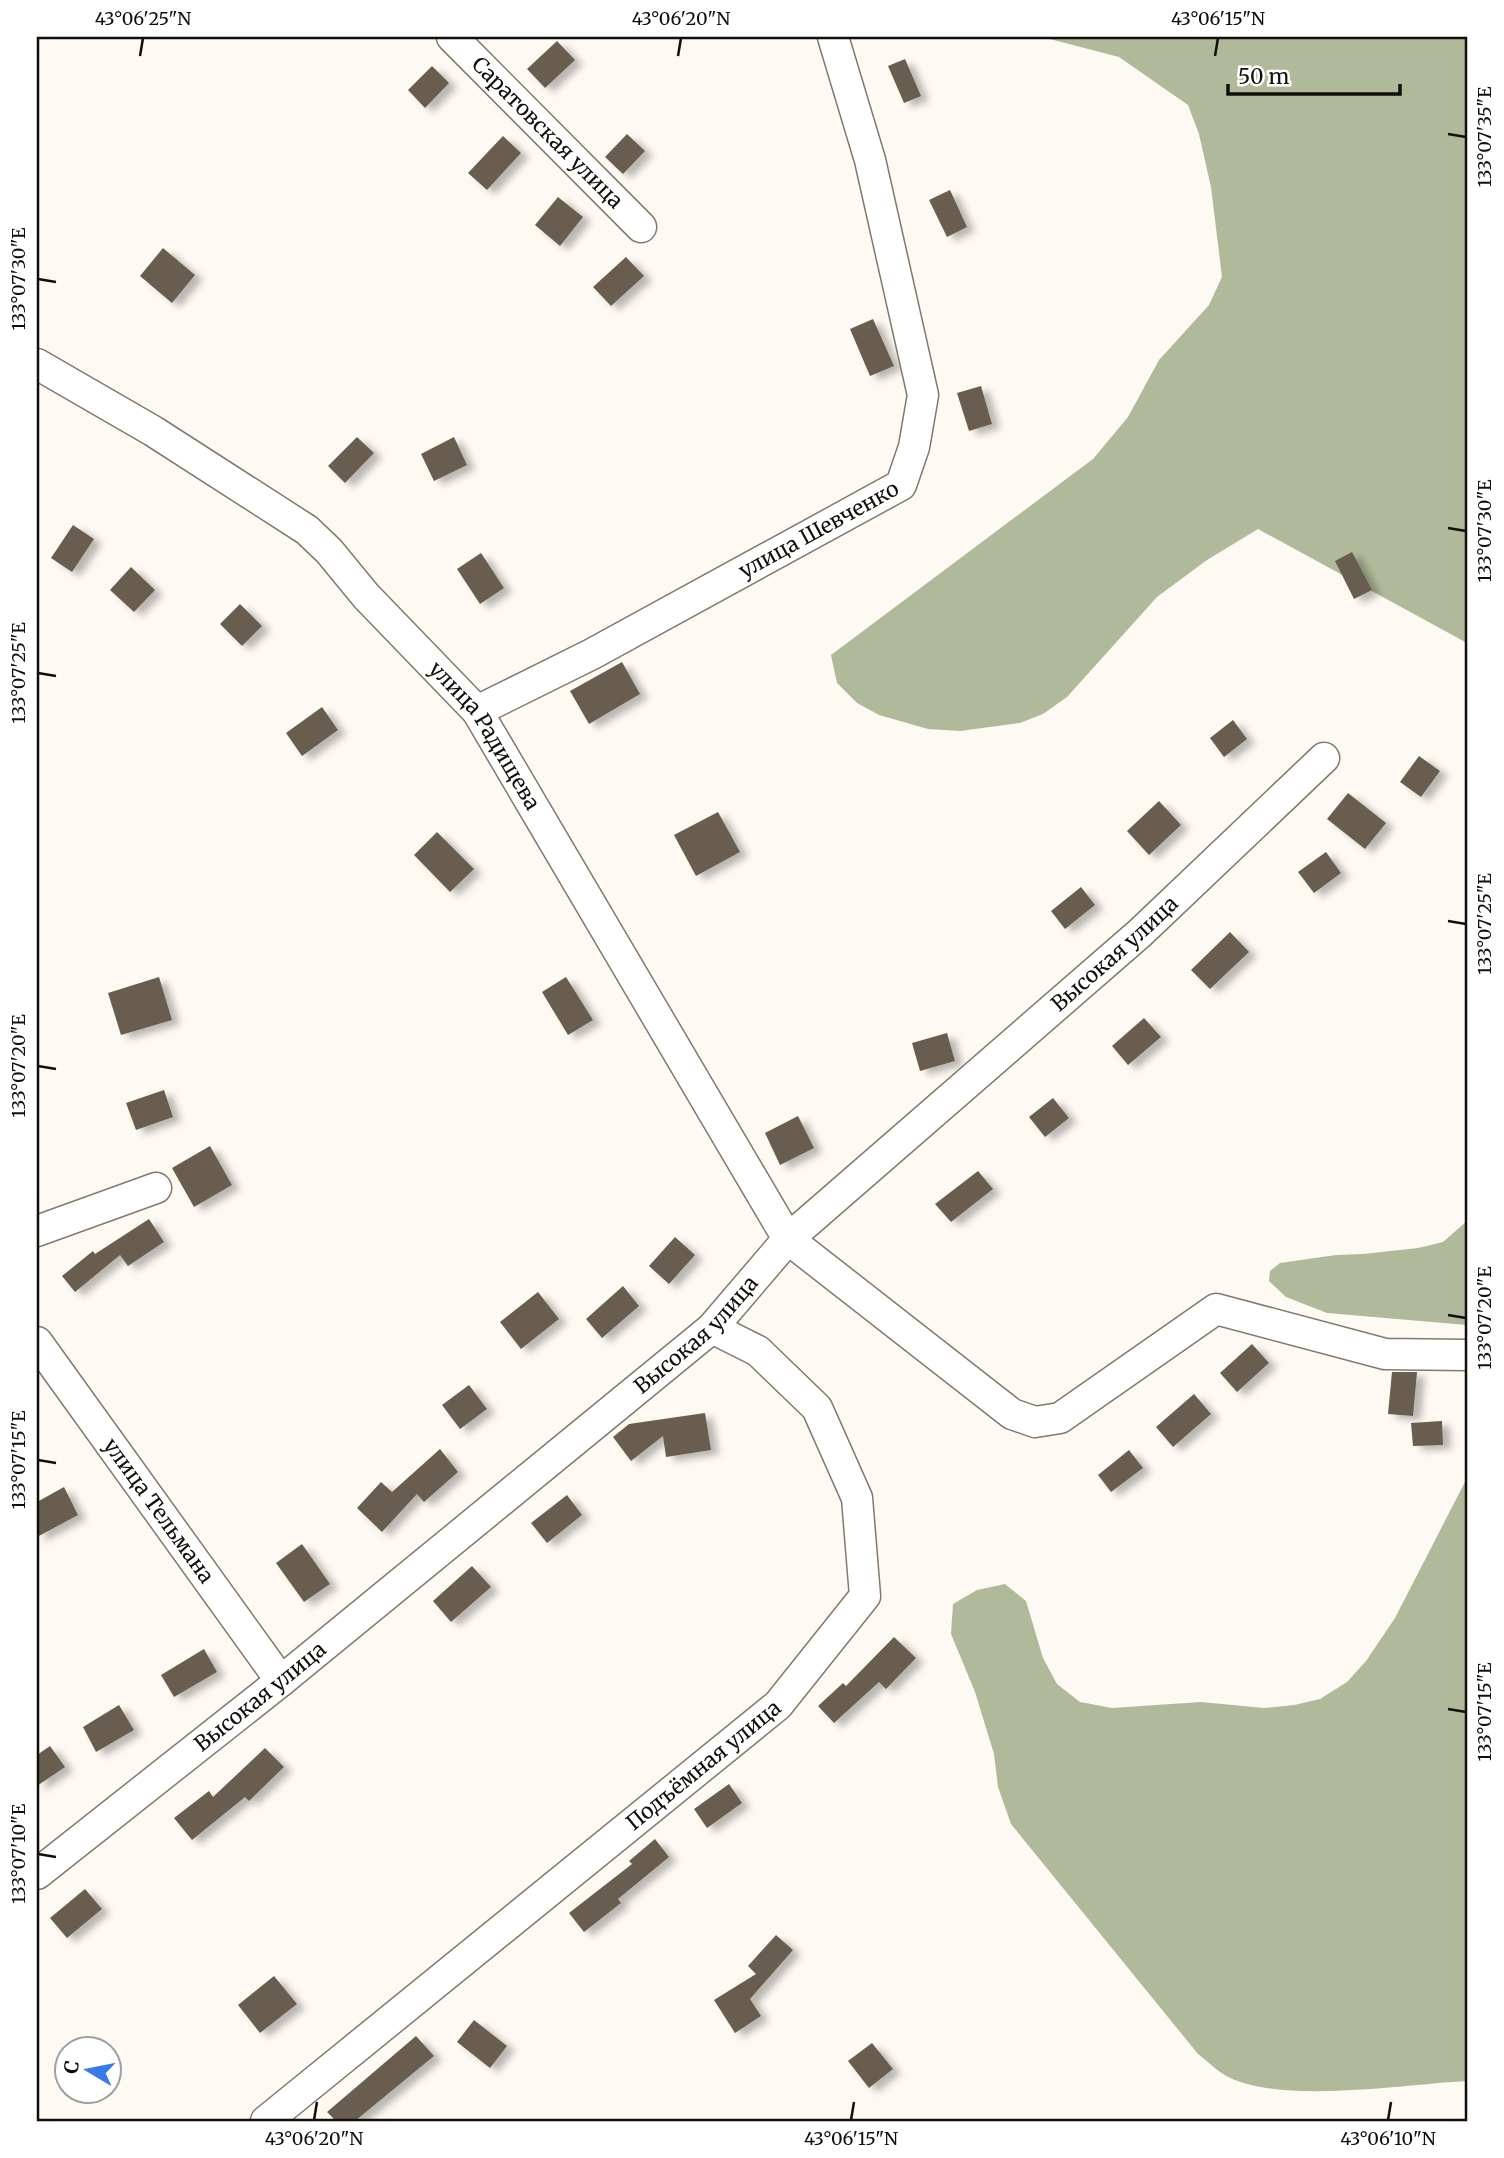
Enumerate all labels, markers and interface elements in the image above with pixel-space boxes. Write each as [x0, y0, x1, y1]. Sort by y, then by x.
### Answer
text: 43°06'25"N [95, 7, 191, 30]
text: 43°06'20"N [632, 7, 730, 30]
text: 43°06'15"N [1171, 7, 1265, 30]
street label: Саратовская улица [466, 51, 629, 214]
scale bar [1228, 52, 1399, 96]
text: 50 m [1238, 63, 1289, 90]
text: 133°07'35"E [1473, 86, 1496, 187]
text: 133°07'30"E [7, 227, 30, 331]
street label: улица Шевченко [734, 475, 904, 584]
text: 133°07'30"E [1473, 479, 1496, 583]
text: 133°07'25"E [7, 622, 30, 724]
street label: улица Радищева [423, 655, 546, 815]
text: 133°07'25"E [1473, 873, 1496, 975]
street label: Высокая улица [1045, 890, 1184, 1017]
text: 133°07'20"E [7, 1014, 30, 1118]
text: 133°07'20"E [1473, 1266, 1496, 1370]
street label: Высокая улица [628, 1270, 764, 1399]
text: 133°07'15"E [7, 1410, 30, 1509]
street label: улица Тельмана [98, 1433, 220, 1588]
street label: Высокая улица [189, 1636, 331, 1757]
text: 133°07'15"E [1473, 1662, 1496, 1761]
street label: Подъёмная улица [621, 1694, 786, 1836]
text: 133°07'10"E [7, 1803, 30, 1904]
north arrow [52, 2036, 122, 2106]
text: С [58, 2059, 84, 2075]
text: 43°06'20"N [265, 2127, 363, 2150]
text: 43°06'15"N [804, 2127, 898, 2150]
text: 43°06'10"N [1340, 2127, 1436, 2150]

